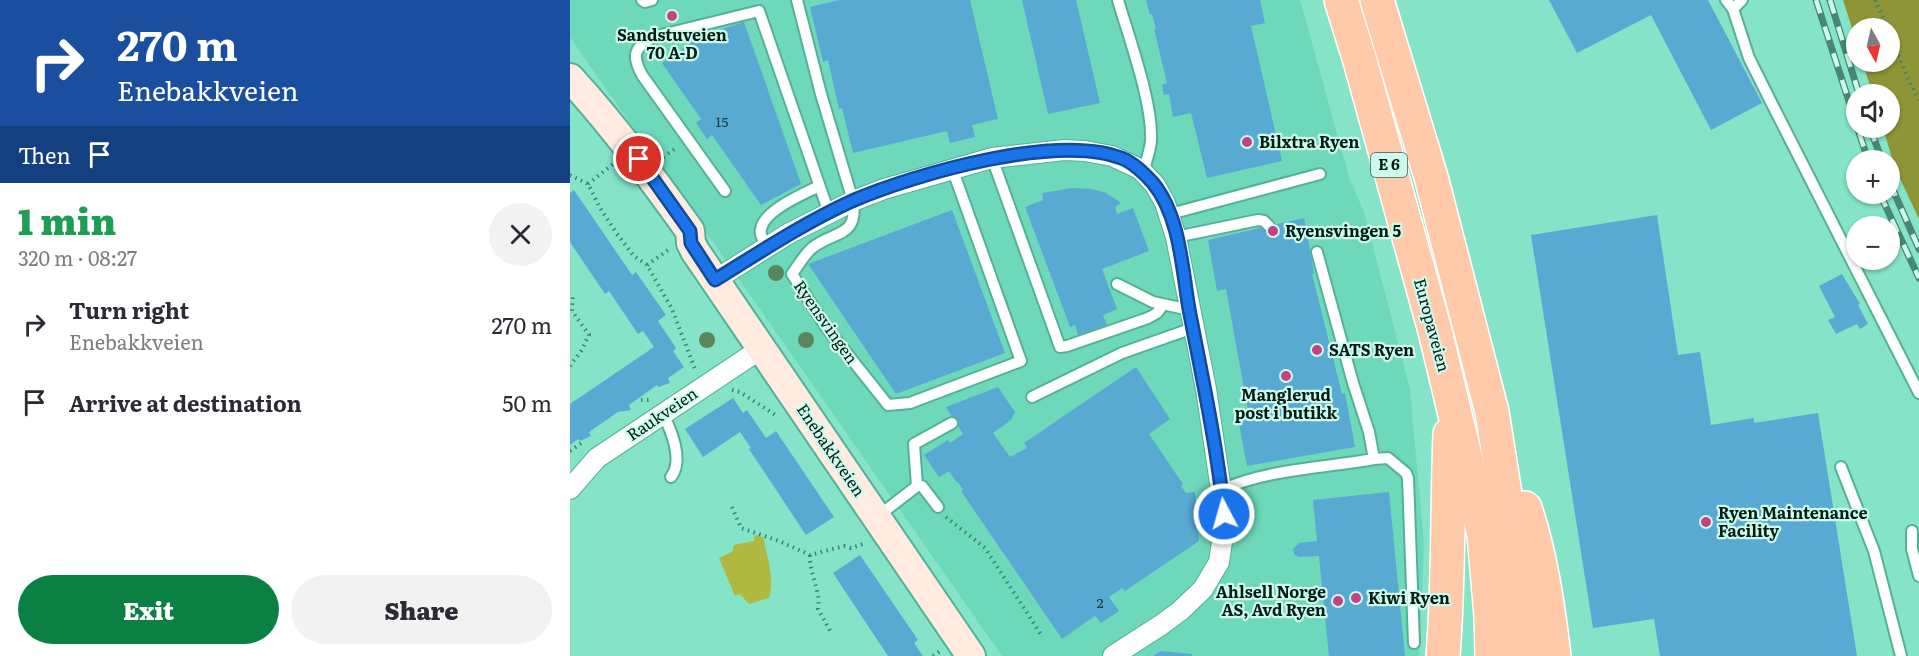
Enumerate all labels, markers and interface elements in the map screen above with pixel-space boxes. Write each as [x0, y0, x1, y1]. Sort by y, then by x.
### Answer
marker: Sandstuveien 70 A-D [665, 9, 679, 23]
text: 270 m [117, 12, 238, 74]
north arrow [1846, 18, 1900, 72]
map controls [1846, 18, 1900, 270]
place label: Sandstuveien 70 A-D [617, 22, 727, 64]
icon: right [18, 24, 96, 102]
text: Enebakkveien [117, 69, 299, 109]
button: sound [1846, 84, 1900, 138]
house number: 15 [716, 111, 728, 131]
place label: Bilxtra Ryen [1259, 129, 1359, 153]
pin [613, 133, 664, 184]
marker: Bilxtra Ryen [1240, 135, 1254, 149]
text: Then [18, 138, 71, 171]
icon: arrive [83, 138, 116, 171]
icon: arrive [622, 142, 655, 175]
button: + [1846, 150, 1900, 204]
road number: E 6 [1371, 153, 1407, 177]
text: 1 min [18, 193, 116, 246]
button: close [489, 203, 552, 266]
button: − [1846, 216, 1900, 270]
place label: Ryensvingen 5 [1285, 218, 1401, 242]
marker: Ryensvingen 5 [1266, 224, 1280, 238]
text: 320 m · 08:27 [18, 242, 137, 272]
street label: Ryensvingen [789, 275, 865, 369]
street label: Europaveien [1409, 275, 1457, 375]
text: Turn right [69, 293, 189, 326]
icon: right [18, 308, 51, 341]
text: 270 m [491, 308, 552, 341]
text: Enebakkveien [69, 326, 204, 356]
place label: SATS Ryen [1329, 337, 1414, 361]
marker: SATS Ryen [1310, 343, 1324, 357]
marker: Manglerud post i butikk [1279, 369, 1293, 383]
street label: Raukveien [621, 380, 702, 446]
place label: Manglerud post i butikk [1235, 382, 1338, 424]
icon: arrive [18, 386, 51, 419]
text: Arrive at destination [69, 386, 302, 419]
text: 50 m [502, 386, 552, 419]
street label: Enebakkveien [792, 398, 872, 501]
position arrow [1192, 482, 1256, 546]
place label: Ryen Maintenance Facility [1718, 500, 1868, 542]
marker: Ryen Maintenance Facility [1699, 515, 1713, 529]
button: Exit [18, 575, 279, 644]
button: Share [291, 575, 552, 644]
place label: Ahlsell Norge AS, Avd Ryen [1216, 579, 1326, 621]
place label: Kiwi Ryen [1368, 585, 1450, 609]
marker: Kiwi Ryen [1349, 591, 1363, 605]
house number: 2 [1096, 592, 1104, 612]
marker: Ahlsell Norge AS, Avd Ryen [1331, 594, 1345, 608]

